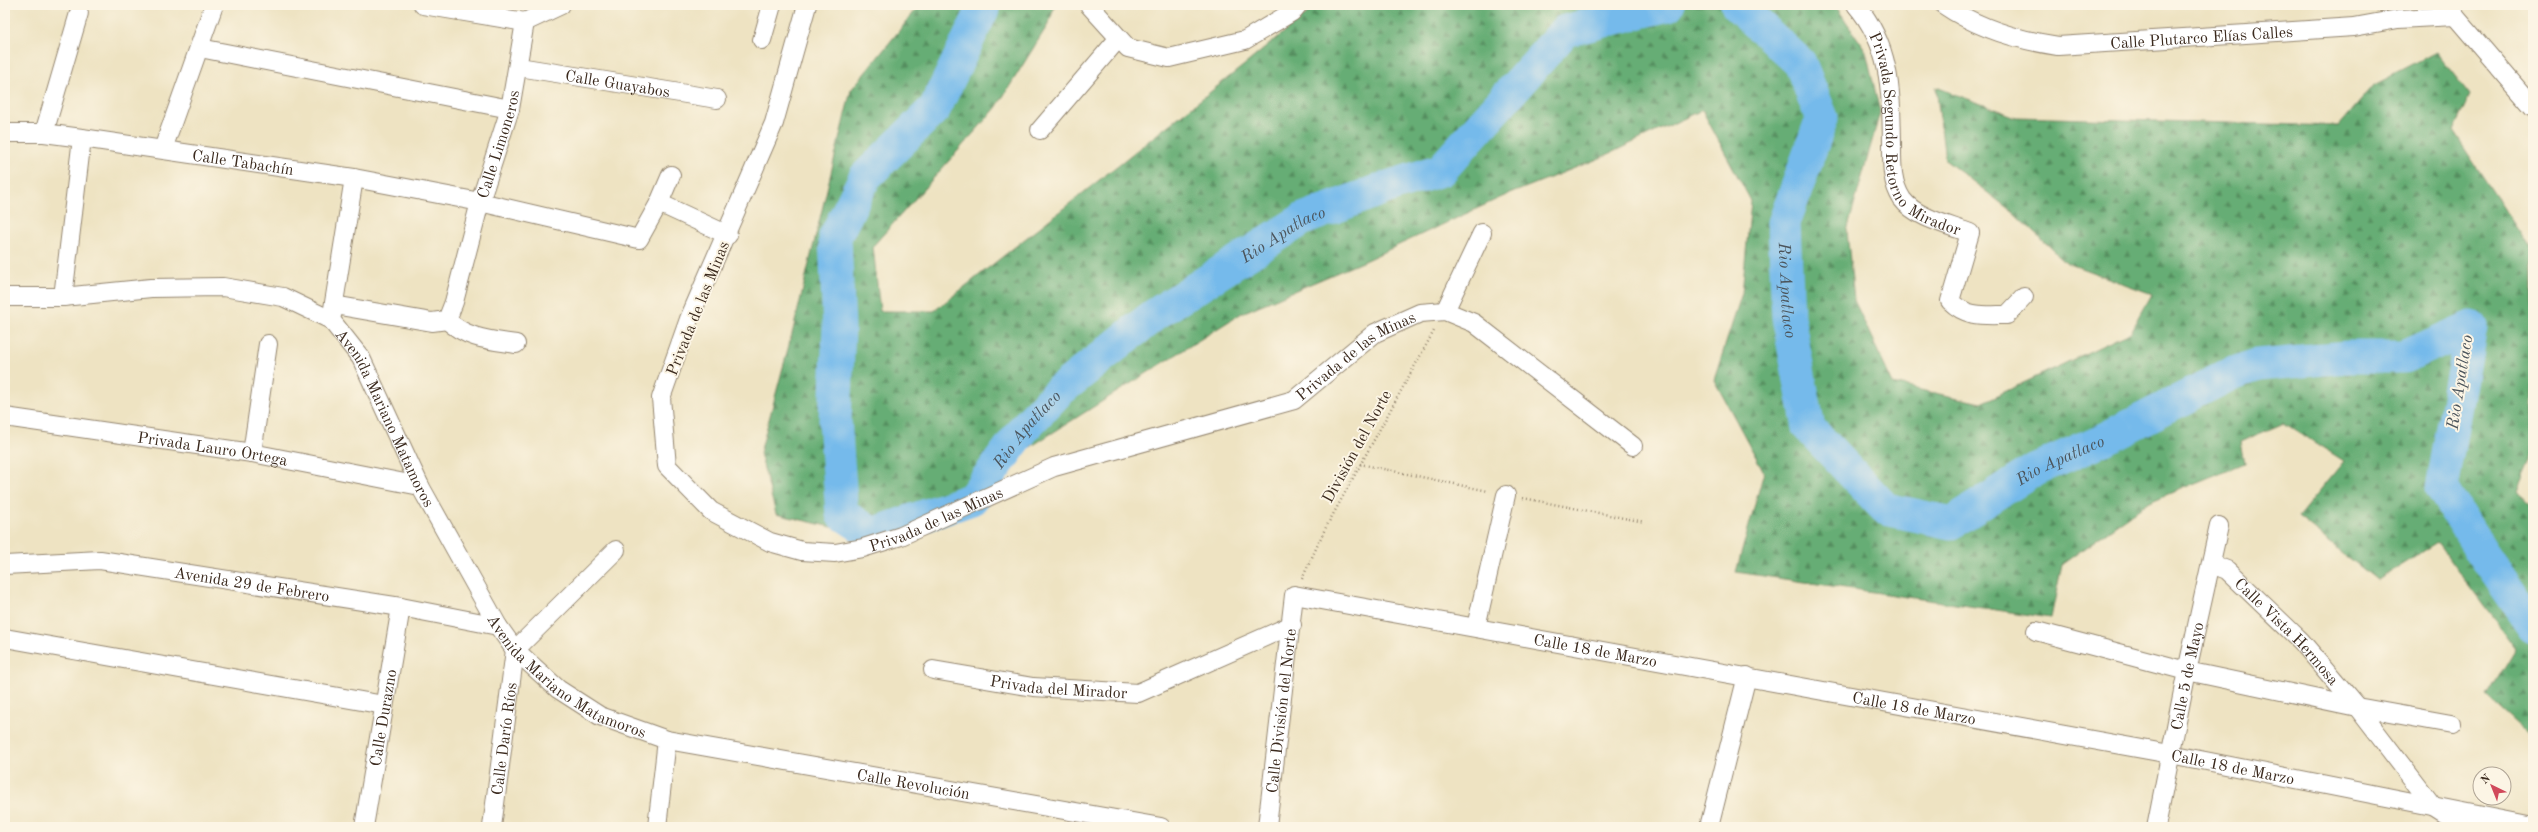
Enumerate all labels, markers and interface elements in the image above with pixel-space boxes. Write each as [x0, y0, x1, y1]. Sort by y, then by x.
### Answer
street label: Calle Plutarco Elías Calles [2110, 25, 2294, 53]
street label: Privada Segundo Retorno Mirador [1865, 30, 1963, 239]
street label: Calle Guayabos [564, 69, 671, 101]
street label: Calle Limoneros [476, 89, 523, 201]
street label: Calle Tabachín [191, 148, 295, 179]
water label: Rio Apatlaco [1237, 204, 1328, 267]
street label: Privada de las Minas [665, 239, 733, 378]
water label: Rio Apatlaco [1775, 241, 1799, 340]
street label: Privada de las Minas [1294, 310, 1419, 405]
street label: Avenida Mariano Matamoros [331, 327, 436, 510]
water label: Rio Apatlaco [2444, 333, 2476, 432]
water label: Rio Apatlaco [990, 388, 1065, 473]
street label: División del Norte [1320, 388, 1395, 506]
street label: Privada Lauro Ortega [136, 430, 289, 470]
water label: Rio Apatlaco [2012, 433, 2107, 490]
street label: Privada de las Minas [868, 485, 1006, 556]
street label: Avenida 29 de Febrero [173, 566, 331, 606]
street label: Calle Vista Hermosa [2231, 576, 2341, 689]
street label: Avenida Mariano Matamoros [483, 612, 648, 742]
street label: Calle 5 de Mayo [2169, 621, 2208, 732]
street label: Calle División del Norte [1265, 628, 1300, 794]
street label: Calle 18 de Marzo [1532, 633, 1658, 671]
street label: Calle Durazno [368, 668, 400, 768]
street label: Privada del Mirador [988, 674, 1128, 702]
street label: Calle Darío Ríos [490, 682, 521, 796]
street label: Calle 18 de Marzo [1851, 690, 1977, 729]
street label: Calle 18 de Marzo [2169, 748, 2296, 788]
north arrow [2472, 766, 2512, 806]
street label: Calle Revolución [855, 768, 971, 803]
text: N [2479, 772, 2493, 787]

